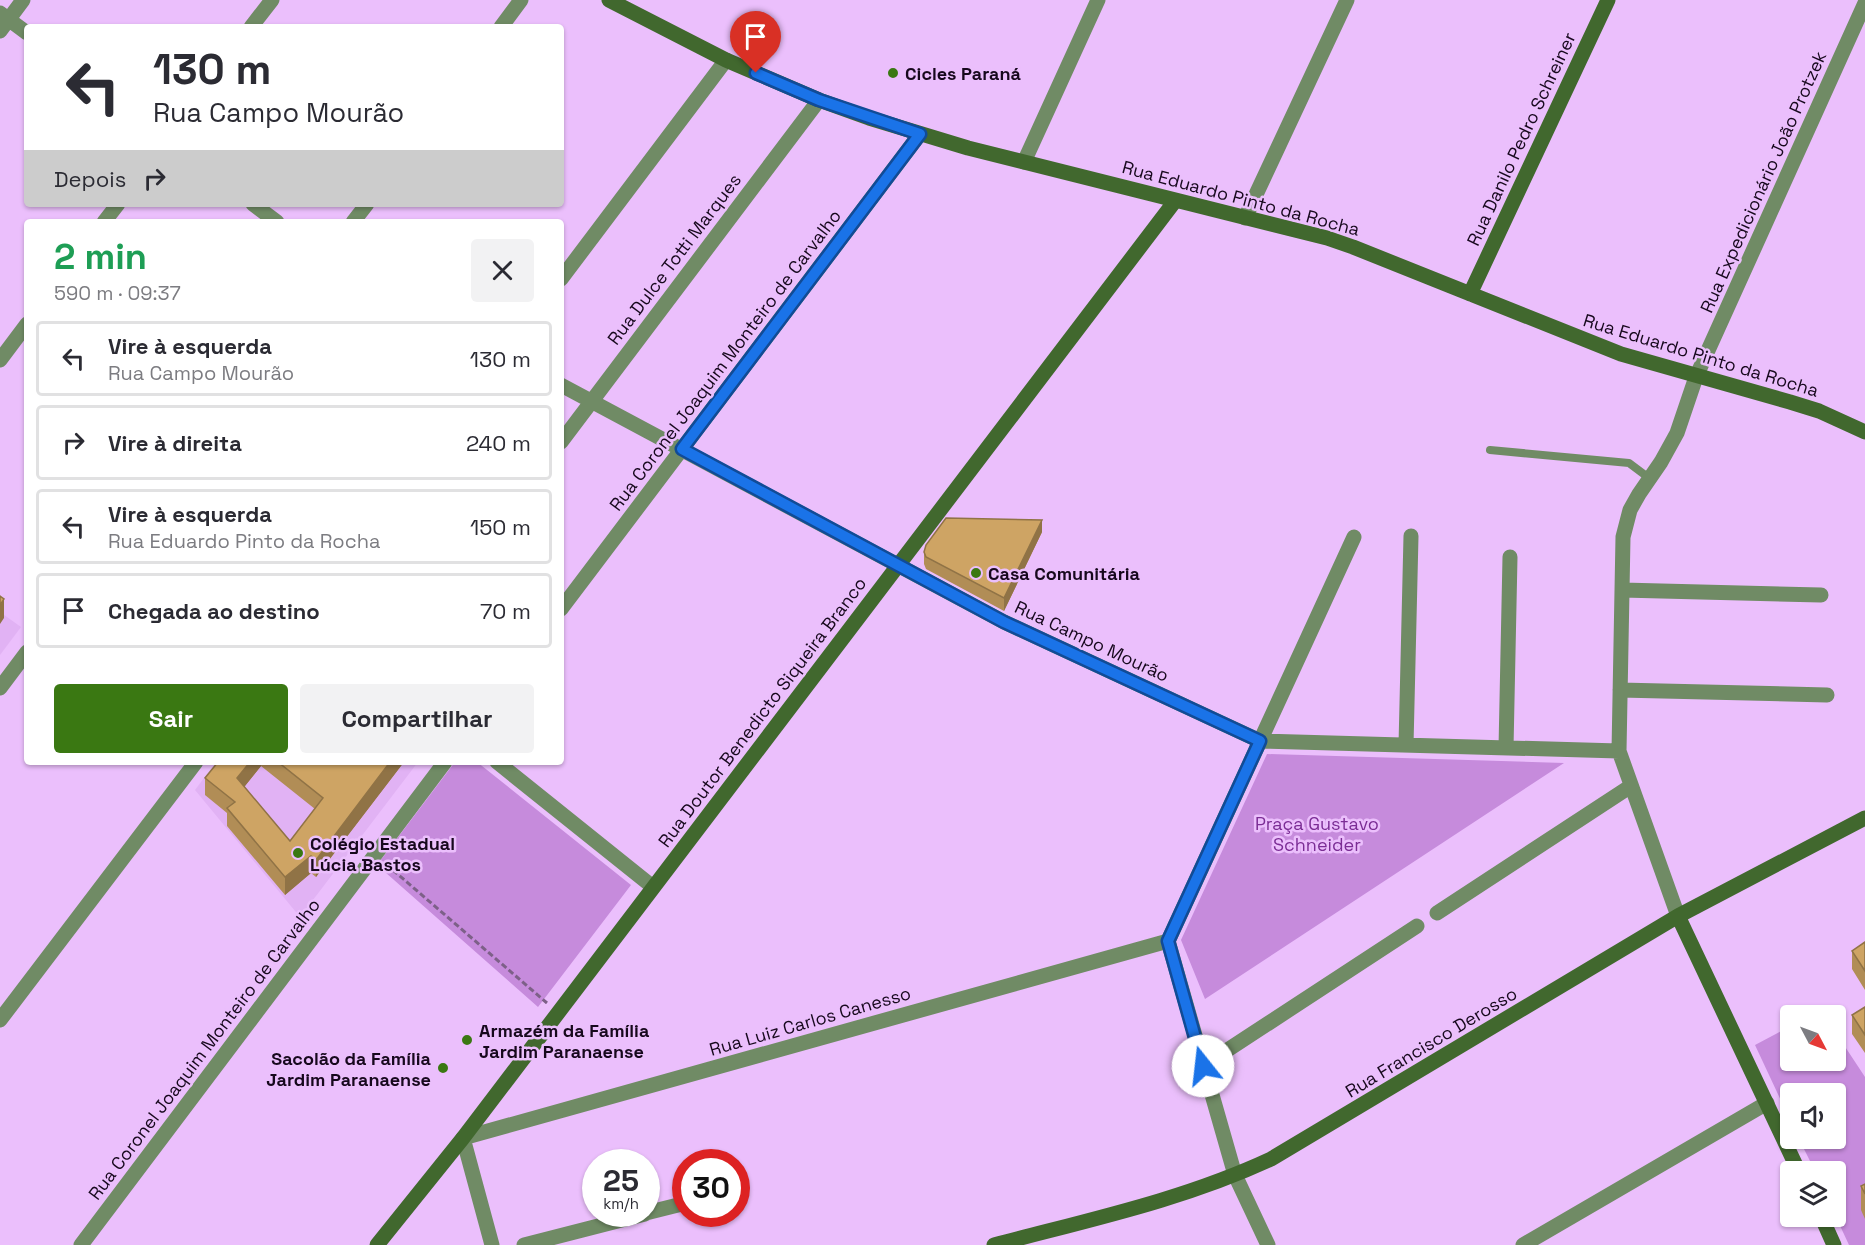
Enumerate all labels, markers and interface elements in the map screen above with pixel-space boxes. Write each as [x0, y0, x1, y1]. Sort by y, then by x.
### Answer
pin [730, 11, 781, 73]
icon: arrive [739, 20, 772, 53]
street label: Rua Danilo Pedro Schreiner [1461, 28, 1581, 249]
text: 130 m [153, 43, 271, 96]
street label: Rua Expedicionário João Protzek [1695, 47, 1831, 316]
icon: left [54, 48, 132, 126]
place label: Cicles Paraná [905, 62, 1022, 85]
marker: Cicles Paraná [886, 66, 900, 80]
text: Rua Campo Mourão [153, 95, 404, 130]
street label: Rua Eduardo Pinto da Rocha [1120, 155, 1362, 241]
icon: right [138, 162, 171, 195]
text: Depois [54, 165, 126, 193]
street label: Rua Dulce Totti Marques [602, 169, 746, 349]
street label: Rua Coronel Joaquim Monteiro de Carvalho [604, 205, 846, 515]
text: 2 min [54, 234, 147, 280]
button: close [471, 239, 534, 302]
text: 590 m · 09:37 [54, 280, 181, 306]
street label: Rua Eduardo Pinto da Rocha [1580, 308, 1822, 402]
text: Vire à esquerda [108, 332, 272, 360]
icon: left [57, 342, 90, 375]
text: 130 m [470, 345, 531, 373]
text: Rua Campo Mourão [108, 360, 294, 386]
icon: right [57, 426, 90, 459]
text: Vire à direita [108, 429, 242, 457]
text: 240 m [466, 429, 531, 457]
text: Vire à esquerda [108, 500, 272, 528]
icon: left [57, 510, 90, 543]
text: 150 m [470, 513, 531, 541]
text: Rua Eduardo Pinto da Rocha [108, 528, 380, 554]
place label: Casa Comunitária [988, 562, 1141, 585]
marker: Casa Comunitária [969, 566, 983, 580]
street label: Rua Doutor Benedicto Siqueira Branco [653, 572, 871, 852]
icon: arrive [57, 594, 90, 627]
street label: Rua Campo Mourão [1011, 595, 1173, 687]
text: Chegada ao destino [108, 597, 320, 625]
text: 70 m [480, 597, 531, 625]
button: Sair [54, 684, 288, 753]
button: Compartilhar [300, 684, 534, 753]
park label: Praça Gustavo Schneider [1255, 812, 1379, 856]
place label: Colégio Estadual Lúcia Bastos [310, 832, 455, 876]
marker: Colégio Estadual Lúcia Bastos [291, 846, 305, 860]
street label: Rua Coronel Joaquim Monteiro de Carvalho [83, 894, 325, 1204]
street label: Rua Luiz Carlos Canesso [707, 981, 913, 1061]
street label: Rua Francisco Derosso [1341, 982, 1521, 1102]
north arrow [1780, 1005, 1846, 1071]
map controls [1780, 1005, 1846, 1227]
place label: Armazém da Família Jardim Paranaense [479, 1019, 650, 1063]
marker: Armazém da Família Jardim Paranaense [460, 1033, 474, 1047]
position arrow [1171, 1034, 1235, 1098]
place label: Sacolão da Família Jardim Paranaense [266, 1047, 432, 1091]
marker: Sacolão da Família Jardim Paranaense [436, 1061, 450, 1075]
button: sound [1780, 1083, 1846, 1149]
speed limit sign: 30 [672, 1149, 750, 1227]
text: 25 [603, 1161, 639, 1200]
button: layers [1780, 1161, 1846, 1227]
text: km/h [603, 1194, 639, 1213]

